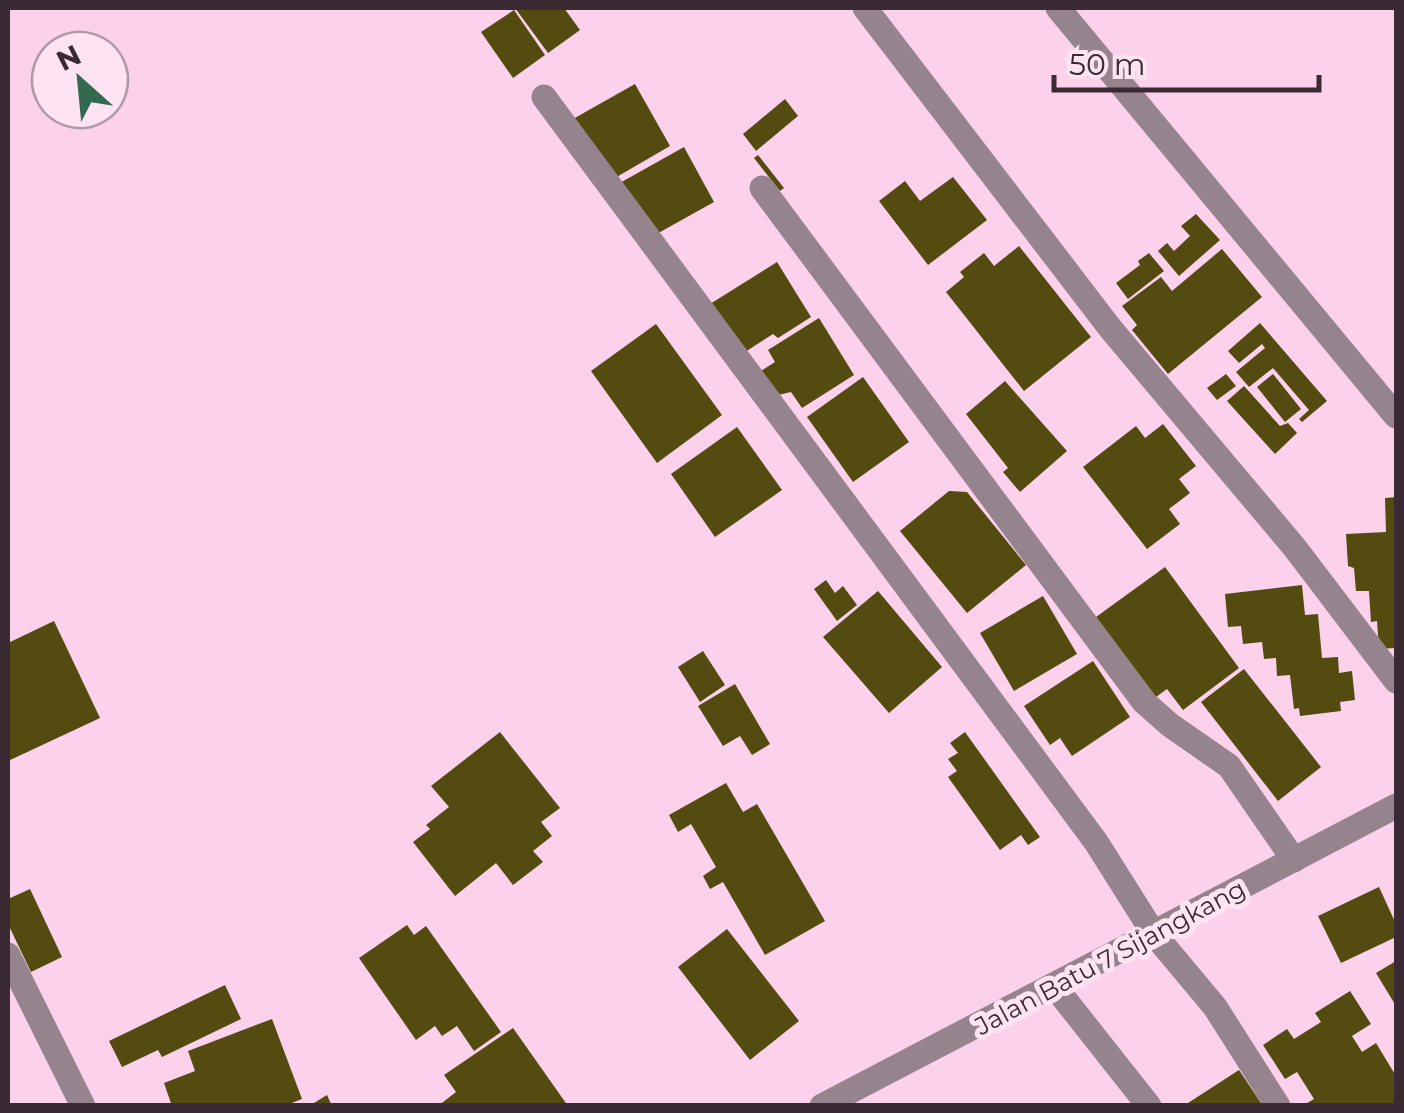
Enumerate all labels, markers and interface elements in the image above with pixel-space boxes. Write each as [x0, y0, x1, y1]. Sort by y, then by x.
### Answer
north arrow [30, 30, 130, 130]
scale bar [1054, 30, 1319, 92]
text: N [51, 37, 86, 78]
text: 50 m [1069, 46, 1146, 83]
street label: Jalan Batu 7 Sijangkang [969, 873, 1250, 1042]

